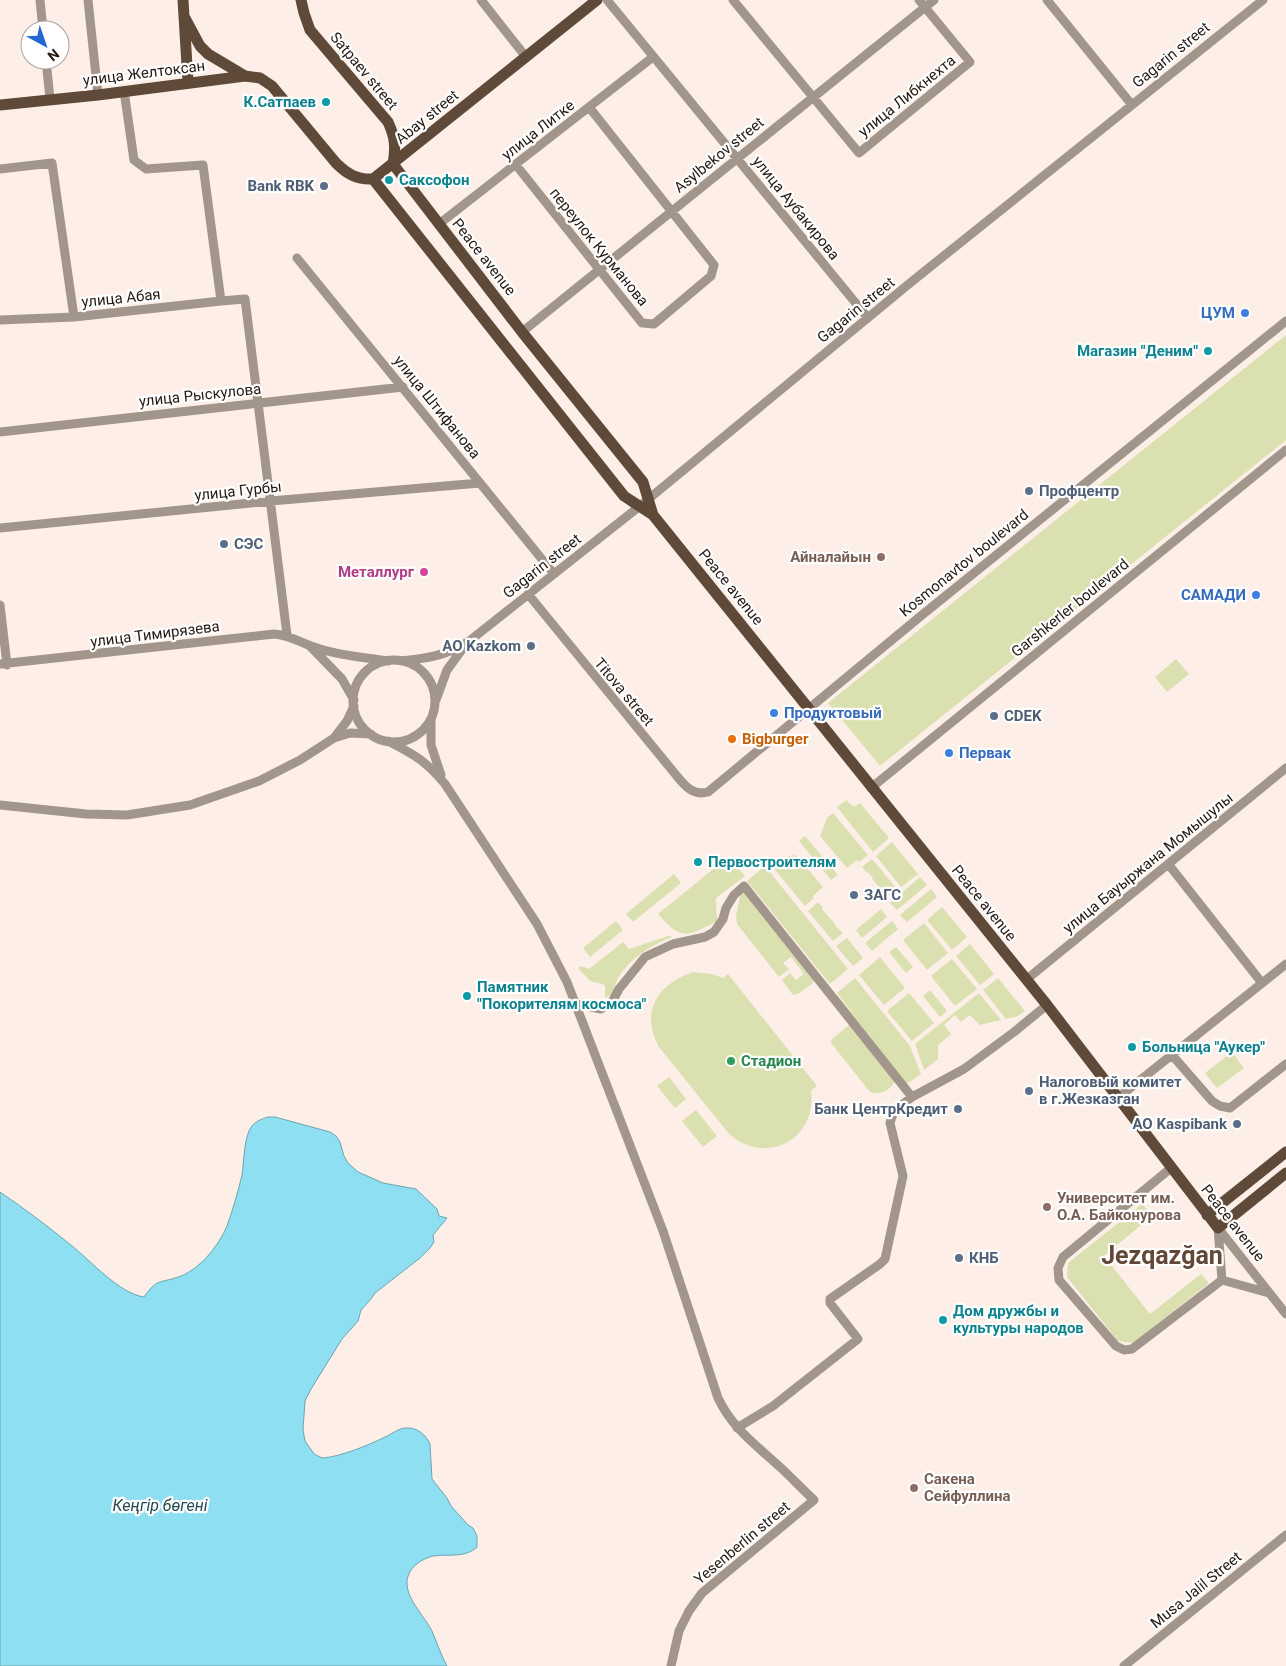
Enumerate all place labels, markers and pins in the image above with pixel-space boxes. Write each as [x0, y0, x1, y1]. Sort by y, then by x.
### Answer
place label: К.Сатпаев [243, 93, 316, 111]
marker: К.Сатпаев [320, 96, 332, 108]
place label: Саксофон [399, 171, 469, 189]
marker: Саксофон [383, 174, 395, 186]
place label: Bank RBK [248, 177, 314, 195]
marker: Bank RBK [318, 180, 330, 192]
place label: ЦУМ [1201, 304, 1235, 322]
marker: ЦУМ [1239, 307, 1251, 319]
place label: Магазин "Деним" [1077, 342, 1198, 360]
marker: Магазин "Деним" [1202, 345, 1214, 357]
place label: Профцентр [1039, 482, 1119, 500]
marker: Профцентр [1023, 485, 1035, 497]
place label: СЭС [234, 535, 264, 553]
marker: СЭС [218, 538, 230, 550]
place label: Айналайын [790, 548, 871, 566]
marker: Айналайын [875, 551, 887, 563]
place label: Металлург [338, 563, 415, 581]
marker: Металлург [418, 566, 430, 578]
place label: САМАДИ [1181, 586, 1246, 604]
marker: САМАДИ [1250, 589, 1262, 601]
place label: AO Kazkom [442, 637, 521, 655]
marker: AO Kazkom [525, 640, 537, 652]
place label: Продуктовый [784, 704, 882, 722]
marker: Продуктовый [768, 707, 780, 719]
place label: CDEK [1004, 707, 1042, 725]
marker: CDEK [988, 710, 1000, 722]
place label: Bigburger [742, 730, 809, 748]
marker: Bigburger [726, 733, 738, 745]
place label: Первак [959, 744, 1012, 762]
marker: Первак [943, 747, 955, 759]
place label: Первостроителям [708, 853, 837, 871]
marker: Первостроителям [692, 856, 704, 868]
place label: ЗАГС [864, 886, 901, 904]
marker: ЗАГС [848, 889, 860, 901]
place label: Памятник "Покорителям космоса" [477, 978, 646, 1013]
marker: Памятник "Покорителям космоса" [461, 990, 473, 1002]
place label: Больница "Аукер" [1142, 1038, 1265, 1056]
marker: Больница "Аукер" [1126, 1041, 1138, 1053]
place label: Стадион [741, 1052, 801, 1070]
marker: Стадион [725, 1055, 737, 1067]
place label: Налоговый комитет в г.Жезказган [1039, 1073, 1182, 1108]
marker: Налоговый комитет в г.Жезказган [1023, 1085, 1035, 1097]
place label: Банк ЦентрКредит [814, 1100, 948, 1118]
marker: Банк ЦентрКредит [952, 1103, 964, 1115]
place label: AO Kaspibank [1132, 1115, 1228, 1133]
marker: AO Kaspibank [1231, 1118, 1243, 1130]
place label: Университет им. О.А. Байконурова [1057, 1189, 1181, 1224]
marker: Университет им. О.А. Байконурова [1041, 1201, 1053, 1213]
place label: КНБ [969, 1249, 999, 1267]
marker: КНБ [953, 1252, 965, 1264]
place label: Дом дружбы и культуры народов [953, 1302, 1084, 1337]
marker: Дом дружбы и культуры народов [937, 1314, 949, 1326]
place label: Сакена Сейфуллина [924, 1470, 1011, 1505]
marker: Сакена Сейфуллина [908, 1482, 920, 1494]

